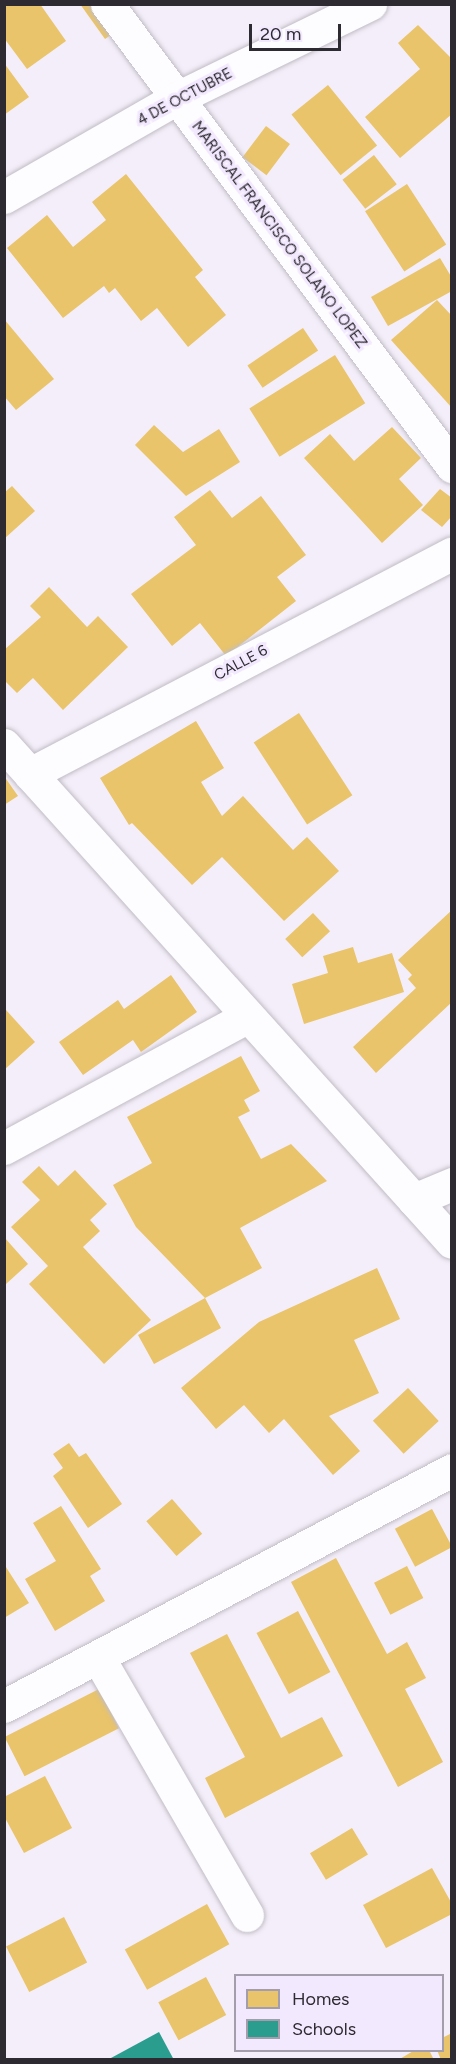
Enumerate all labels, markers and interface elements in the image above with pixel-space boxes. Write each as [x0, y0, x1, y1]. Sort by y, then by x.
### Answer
scale bar [252, 12, 344, 50]
text: 20 m [260, 23, 301, 45]
street label: 4 DE OCTUBRE [135, 64, 235, 130]
street label: MARISCAL FRANCISCO SOLANO LOPEZ [188, 118, 370, 352]
street label: CALLE 6 [211, 642, 271, 684]
legend [234, 1974, 444, 2052]
text: Homes [292, 1988, 350, 2010]
text: Schools [292, 2018, 356, 2040]

